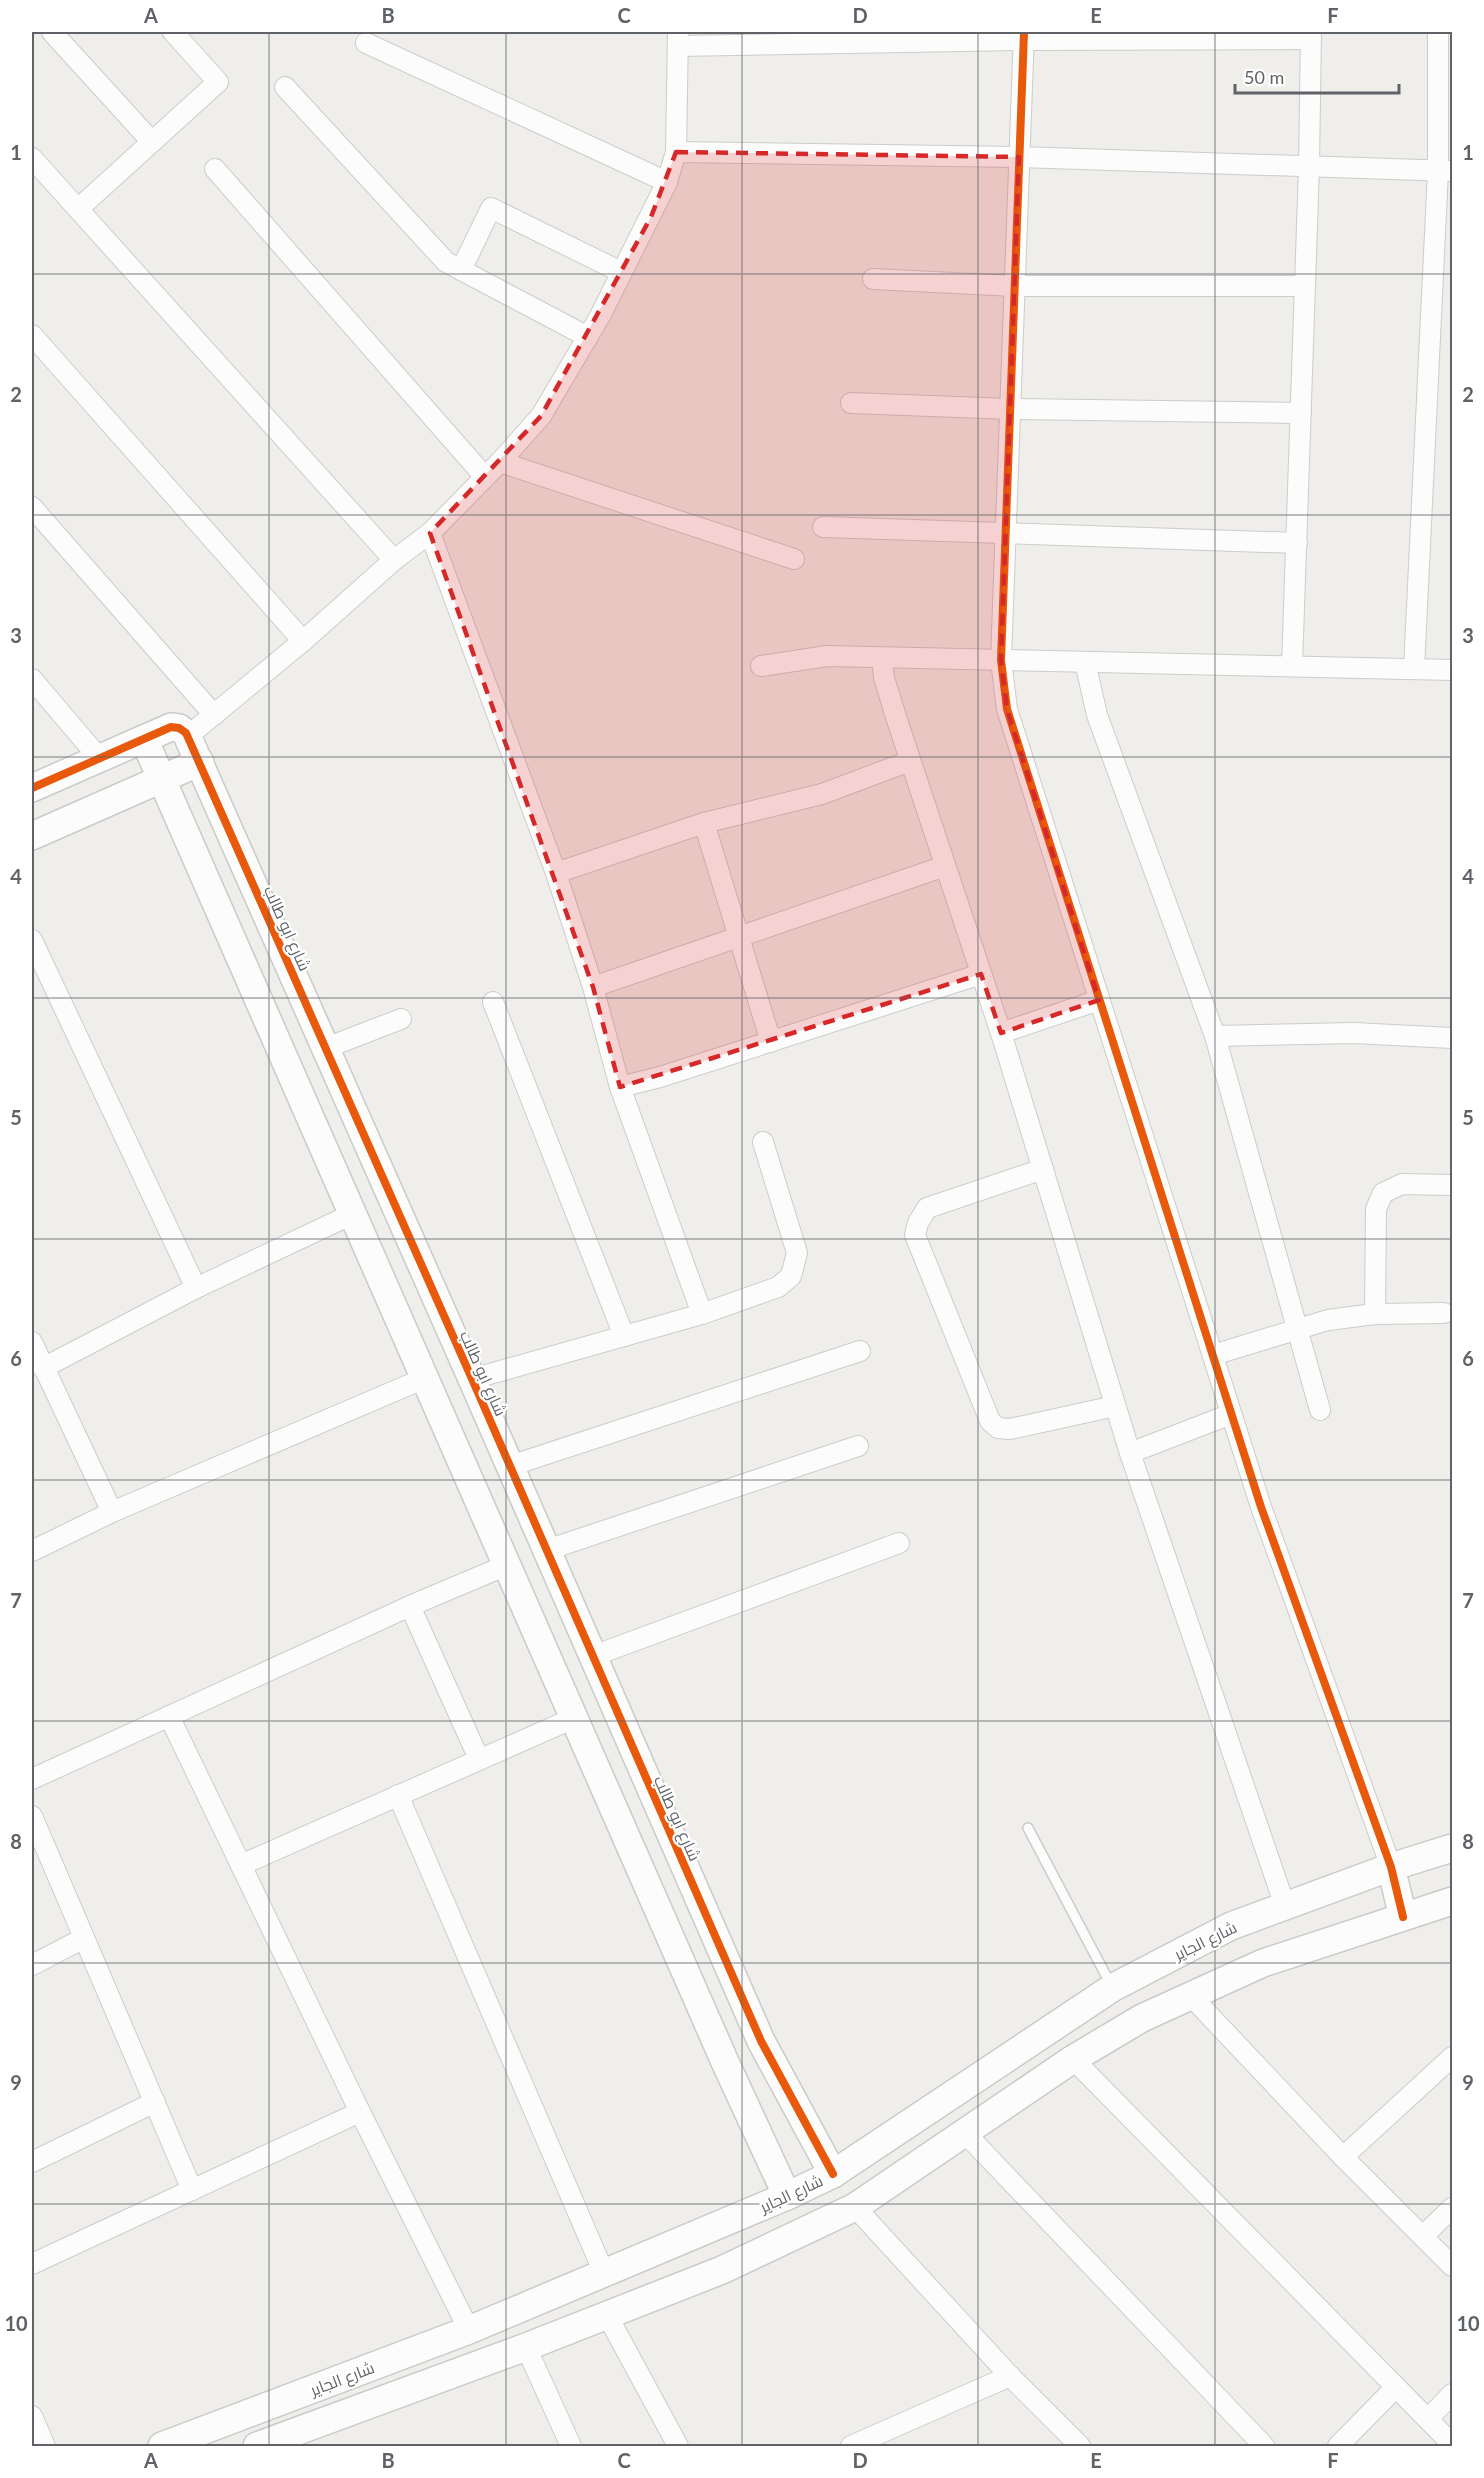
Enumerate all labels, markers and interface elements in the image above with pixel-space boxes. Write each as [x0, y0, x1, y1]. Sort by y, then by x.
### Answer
text: A [143, 3, 158, 27]
text: B [381, 3, 395, 27]
text: C [617, 3, 631, 27]
text: D [852, 3, 868, 27]
text: E [1090, 3, 1102, 27]
text: F [1327, 3, 1339, 27]
scale bar [1235, 57, 1398, 95]
text: 50 m [1244, 66, 1284, 88]
text: 1 [10, 140, 22, 164]
text: 1 [1462, 140, 1474, 164]
text: 2 [10, 382, 22, 406]
text: 2 [1462, 382, 1474, 406]
text: 3 [10, 623, 22, 647]
text: 3 [1462, 623, 1474, 647]
text: 4 [10, 864, 22, 888]
text: 4 [1462, 864, 1474, 888]
street label: شارع ابو طالب [258, 883, 315, 975]
text: 5 [10, 1105, 22, 1129]
text: 5 [1462, 1105, 1474, 1129]
street label: شارع ابو طالب [454, 1328, 511, 1420]
text: 6 [10, 1346, 22, 1370]
text: 6 [1462, 1346, 1474, 1370]
text: 7 [10, 1588, 22, 1612]
text: 7 [1462, 1588, 1474, 1612]
street label: شارع ابو طالب [648, 1773, 705, 1865]
text: 8 [10, 1829, 22, 1853]
text: 8 [1462, 1829, 1474, 1853]
street label: شارع الجاير [1170, 1917, 1241, 1966]
text: 9 [10, 2070, 22, 2094]
text: 9 [1462, 2070, 1474, 2094]
street label: شارع الجاير [756, 2170, 827, 2219]
text: 10 [4, 2311, 28, 2335]
text: 10 [1456, 2311, 1480, 2335]
street label: شارع الجاير [306, 2357, 378, 2402]
text: A [143, 2448, 158, 2472]
text: B [381, 2448, 395, 2472]
text: C [617, 2448, 631, 2472]
text: D [852, 2448, 868, 2472]
text: E [1090, 2448, 1102, 2472]
text: F [1327, 2448, 1339, 2472]

